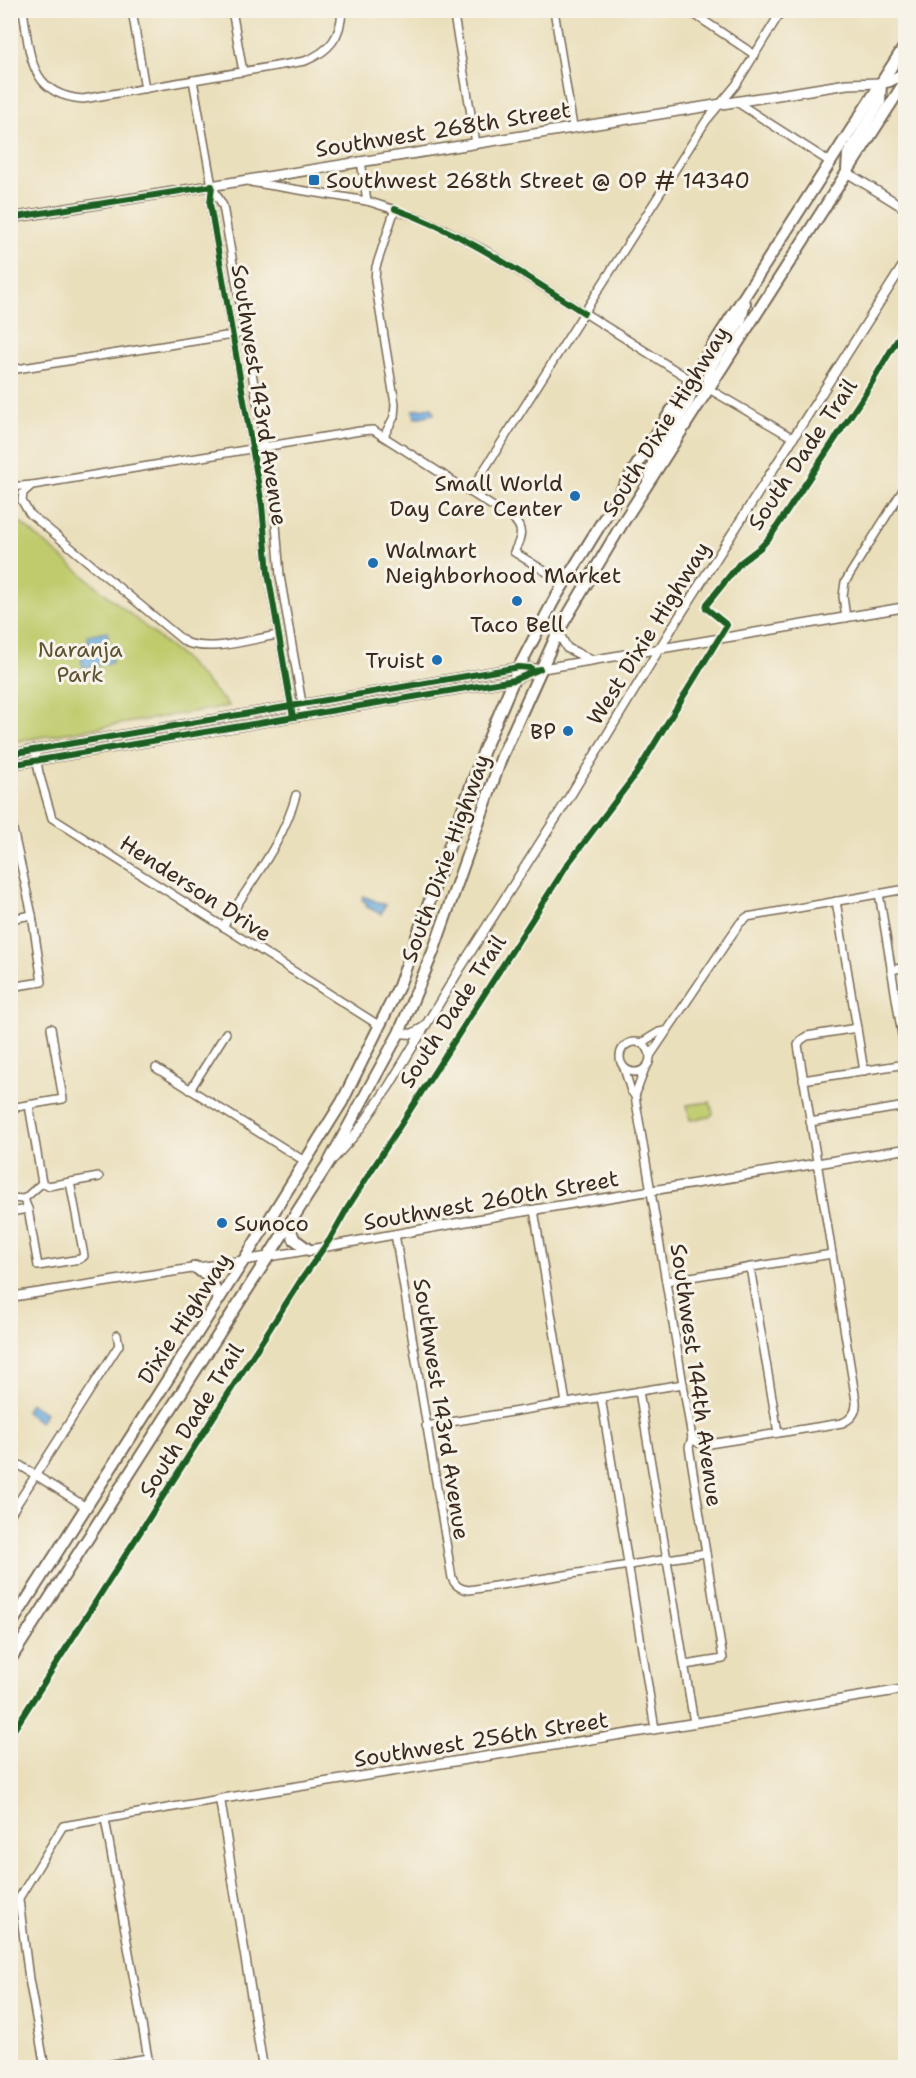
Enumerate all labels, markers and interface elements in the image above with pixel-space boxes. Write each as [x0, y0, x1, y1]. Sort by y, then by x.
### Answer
street label: Southwest 268th Street [313, 95, 573, 164]
place label: Southwest 268th Street @ OP # 14340 [326, 166, 750, 195]
marker: Southwest 268th Street @ OP # 14340 [307, 173, 321, 187]
street label: Southwest 143rd Avenue [225, 262, 295, 528]
street label: South Dixie Highway [595, 320, 736, 522]
street label: South Dade Trail [741, 373, 864, 536]
place label: Small World Day Care Center [390, 469, 563, 523]
marker: Small World Day Care Center [568, 489, 582, 503]
place label: Walmart Neighborhood Market [385, 536, 621, 590]
street label: West Dixie Highway [580, 536, 717, 731]
marker: Walmart Neighborhood Market [366, 556, 380, 570]
marker: Taco Bell [510, 594, 524, 608]
place label: Taco Bell [470, 610, 564, 639]
park label: Naranja Park [37, 635, 123, 689]
place label: Truist [365, 646, 425, 675]
marker: Truist [430, 653, 444, 667]
place label: BP [530, 717, 556, 746]
marker: BP [561, 724, 575, 738]
street label: South Dixie Highway [394, 750, 497, 966]
street label: Henderson Drive [114, 828, 277, 948]
street label: South Dade Trail [392, 929, 513, 1093]
street label: Southwest 260th Street [361, 1164, 621, 1237]
place label: Sunoco [234, 1209, 309, 1238]
marker: Sunoco [215, 1216, 229, 1230]
street label: Southwest 144th Avenue [664, 1242, 729, 1508]
street label: Dixie Highway [131, 1247, 238, 1390]
street label: Southwest 143rd Avenue [407, 1276, 477, 1542]
street label: South Dade Trail [132, 1337, 251, 1503]
street label: Southwest 256th Street [352, 1705, 610, 1774]

